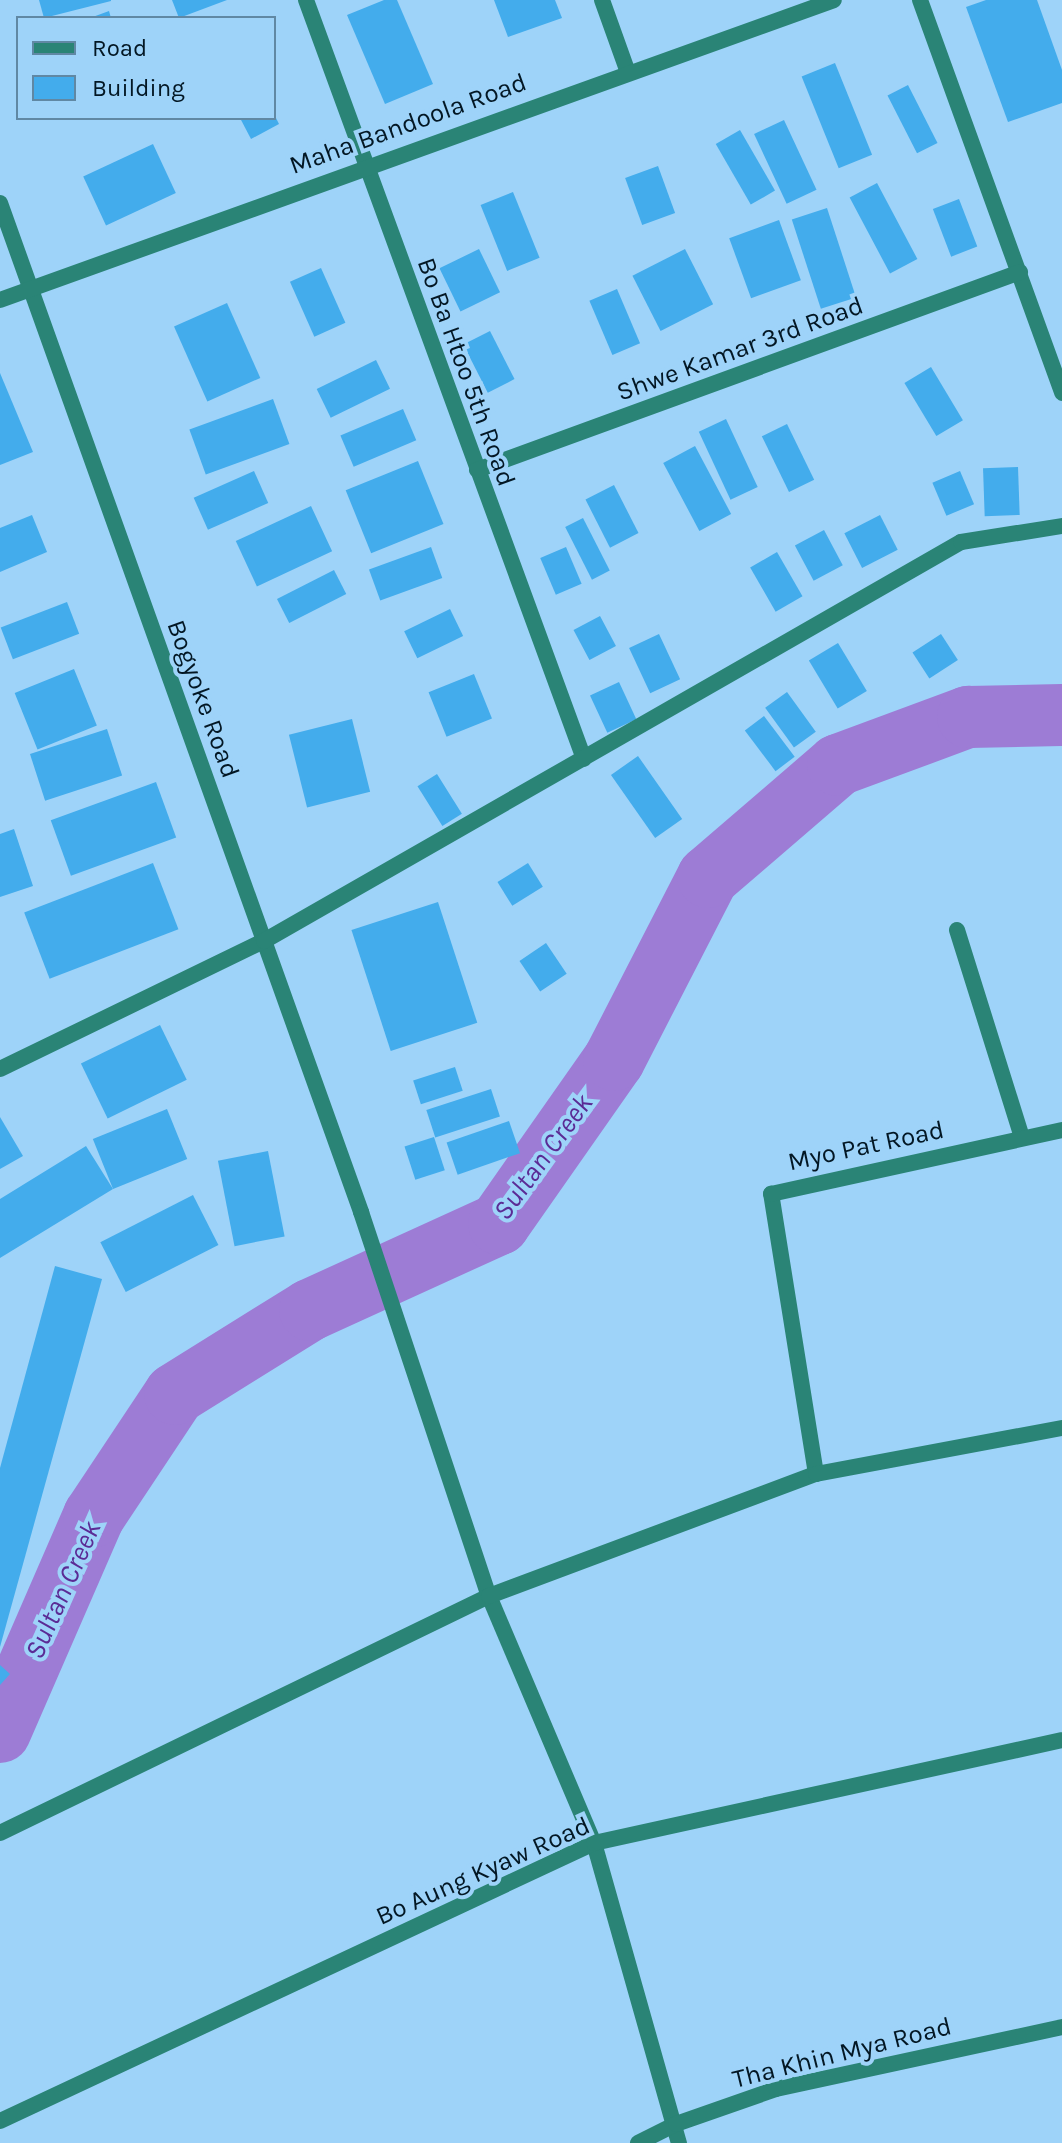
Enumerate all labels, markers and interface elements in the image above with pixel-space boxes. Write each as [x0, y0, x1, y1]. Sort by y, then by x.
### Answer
legend [16, 16, 276, 120]
text: Road [92, 34, 147, 62]
street label: Maha Bandoola Road [285, 67, 531, 181]
text: Building [92, 74, 185, 102]
street label: Bo Ba Htoo 5th Road [410, 253, 522, 491]
street label: Shwe Kamar 3rd Road [612, 290, 868, 408]
street label: Bogyoke Road [160, 616, 246, 782]
water label: Sultan Creek [486, 1087, 600, 1227]
street label: Myo Pat Road [785, 1114, 947, 1178]
water label: Sultan Creek [18, 1516, 108, 1664]
street label: Bo Aung Kyaw Road [371, 1810, 595, 1932]
street label: Tha Khin Mya Road [729, 2011, 955, 2095]

